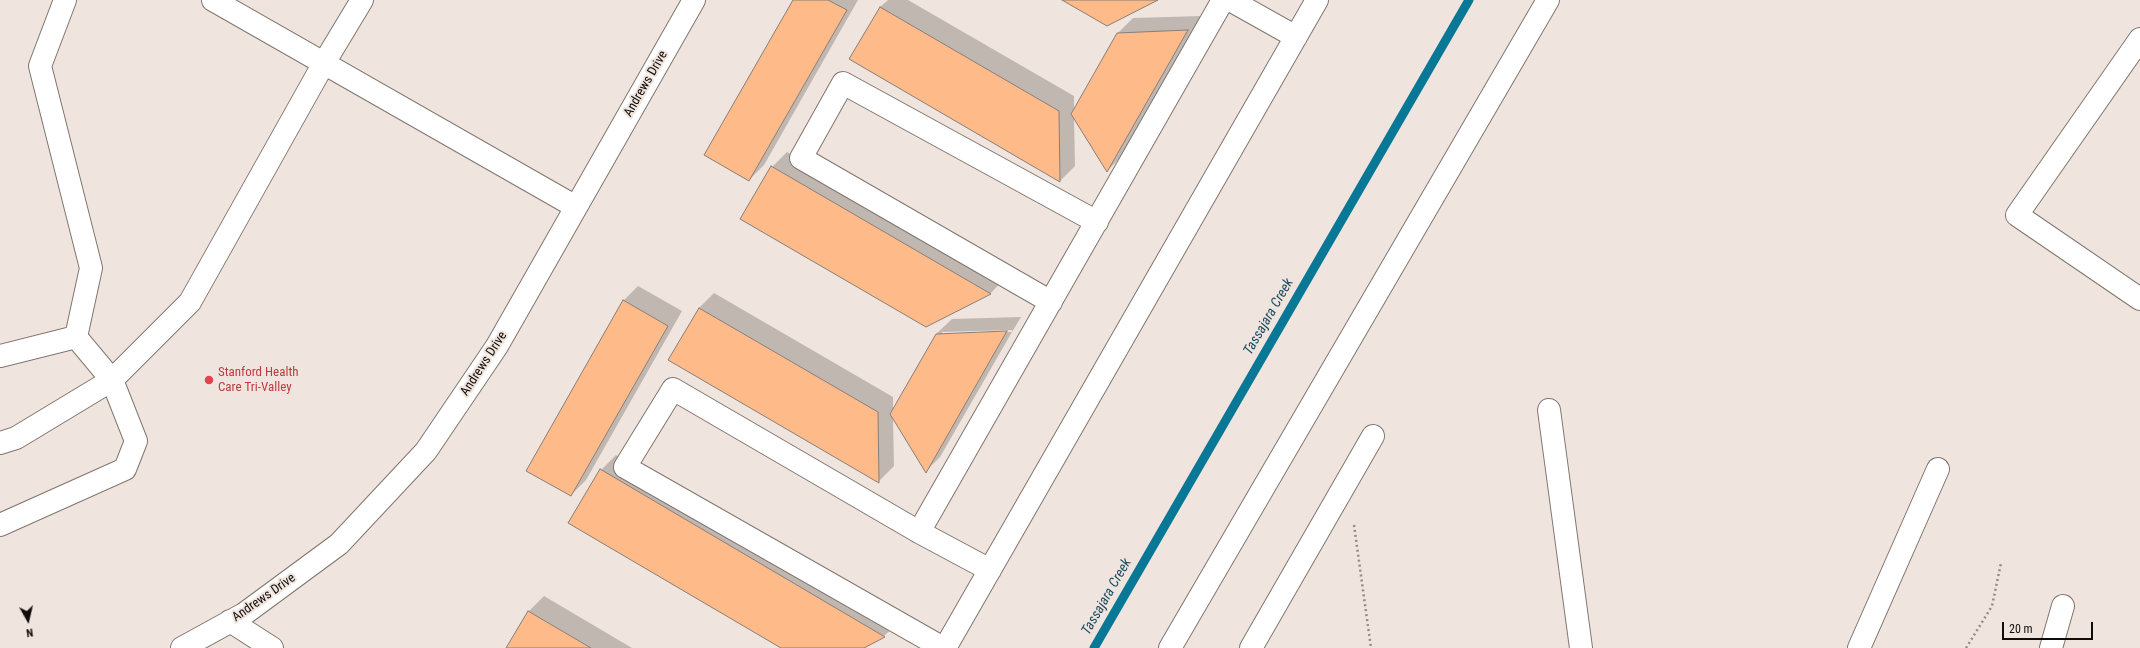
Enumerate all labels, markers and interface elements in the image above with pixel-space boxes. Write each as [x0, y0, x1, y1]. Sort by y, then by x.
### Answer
street label: Andrews Drive [621, 48, 671, 120]
water label: Tassajara Creek [1240, 276, 1298, 358]
street label: Andrews Drive [457, 329, 511, 399]
place label: Stanford Health Care Tri-Valley [218, 365, 299, 396]
marker: Stanford Health Care Tri-Valley [203, 374, 215, 386]
water label: Tassajara Creek [1078, 556, 1136, 638]
street label: Andrews Drive [229, 571, 299, 625]
north arrow [8, 600, 48, 640]
scale bar [2004, 614, 2095, 640]
text: 20 m [2009, 622, 2033, 636]
text: N [25, 625, 34, 639]

